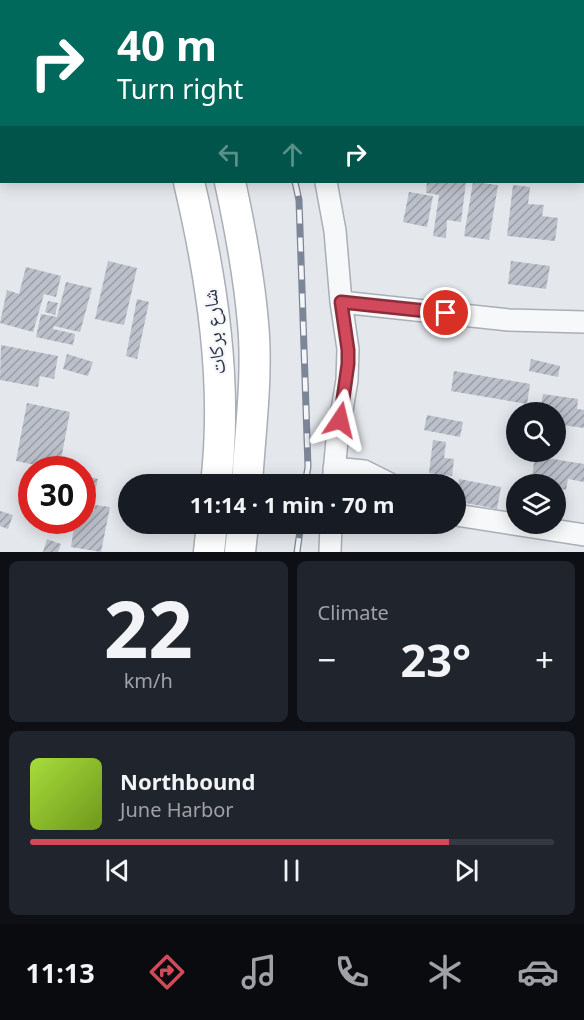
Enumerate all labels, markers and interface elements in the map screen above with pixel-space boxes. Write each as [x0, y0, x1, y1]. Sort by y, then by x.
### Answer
text: 40 m [117, 16, 217, 73]
icon: right [18, 24, 96, 102]
text: Turn right [117, 70, 243, 107]
icon: left [213, 138, 246, 171]
icon: ahead [276, 138, 309, 171]
icon: right [339, 138, 372, 171]
pin [420, 287, 471, 338]
street label: شارع بركات [196, 288, 231, 376]
icon: arrive [429, 296, 462, 329]
position arrow [308, 388, 372, 452]
map controls [506, 402, 566, 534]
button: search [506, 402, 566, 462]
speed limit sign: 30 [18, 456, 96, 534]
button: layers [506, 474, 566, 534]
text: 11:14 · 1 min · 70 m [190, 489, 394, 519]
text: 22 [104, 575, 193, 681]
text: Climate [318, 599, 389, 626]
text: 23° [400, 629, 471, 690]
text: − [318, 637, 336, 682]
text: + [535, 637, 554, 682]
text: km/h [124, 667, 173, 694]
text: Northbound [120, 766, 255, 796]
text: June Harbor [120, 796, 234, 823]
icon: previous [101, 854, 134, 887]
icon: pause [275, 854, 308, 887]
icon: next [450, 854, 483, 887]
icon: directions [146, 951, 188, 993]
icon: music [238, 951, 280, 993]
icon: phone [331, 951, 373, 993]
icon: climate [424, 951, 466, 993]
icon: car [517, 951, 559, 993]
text: 11:13 [25, 954, 95, 991]

